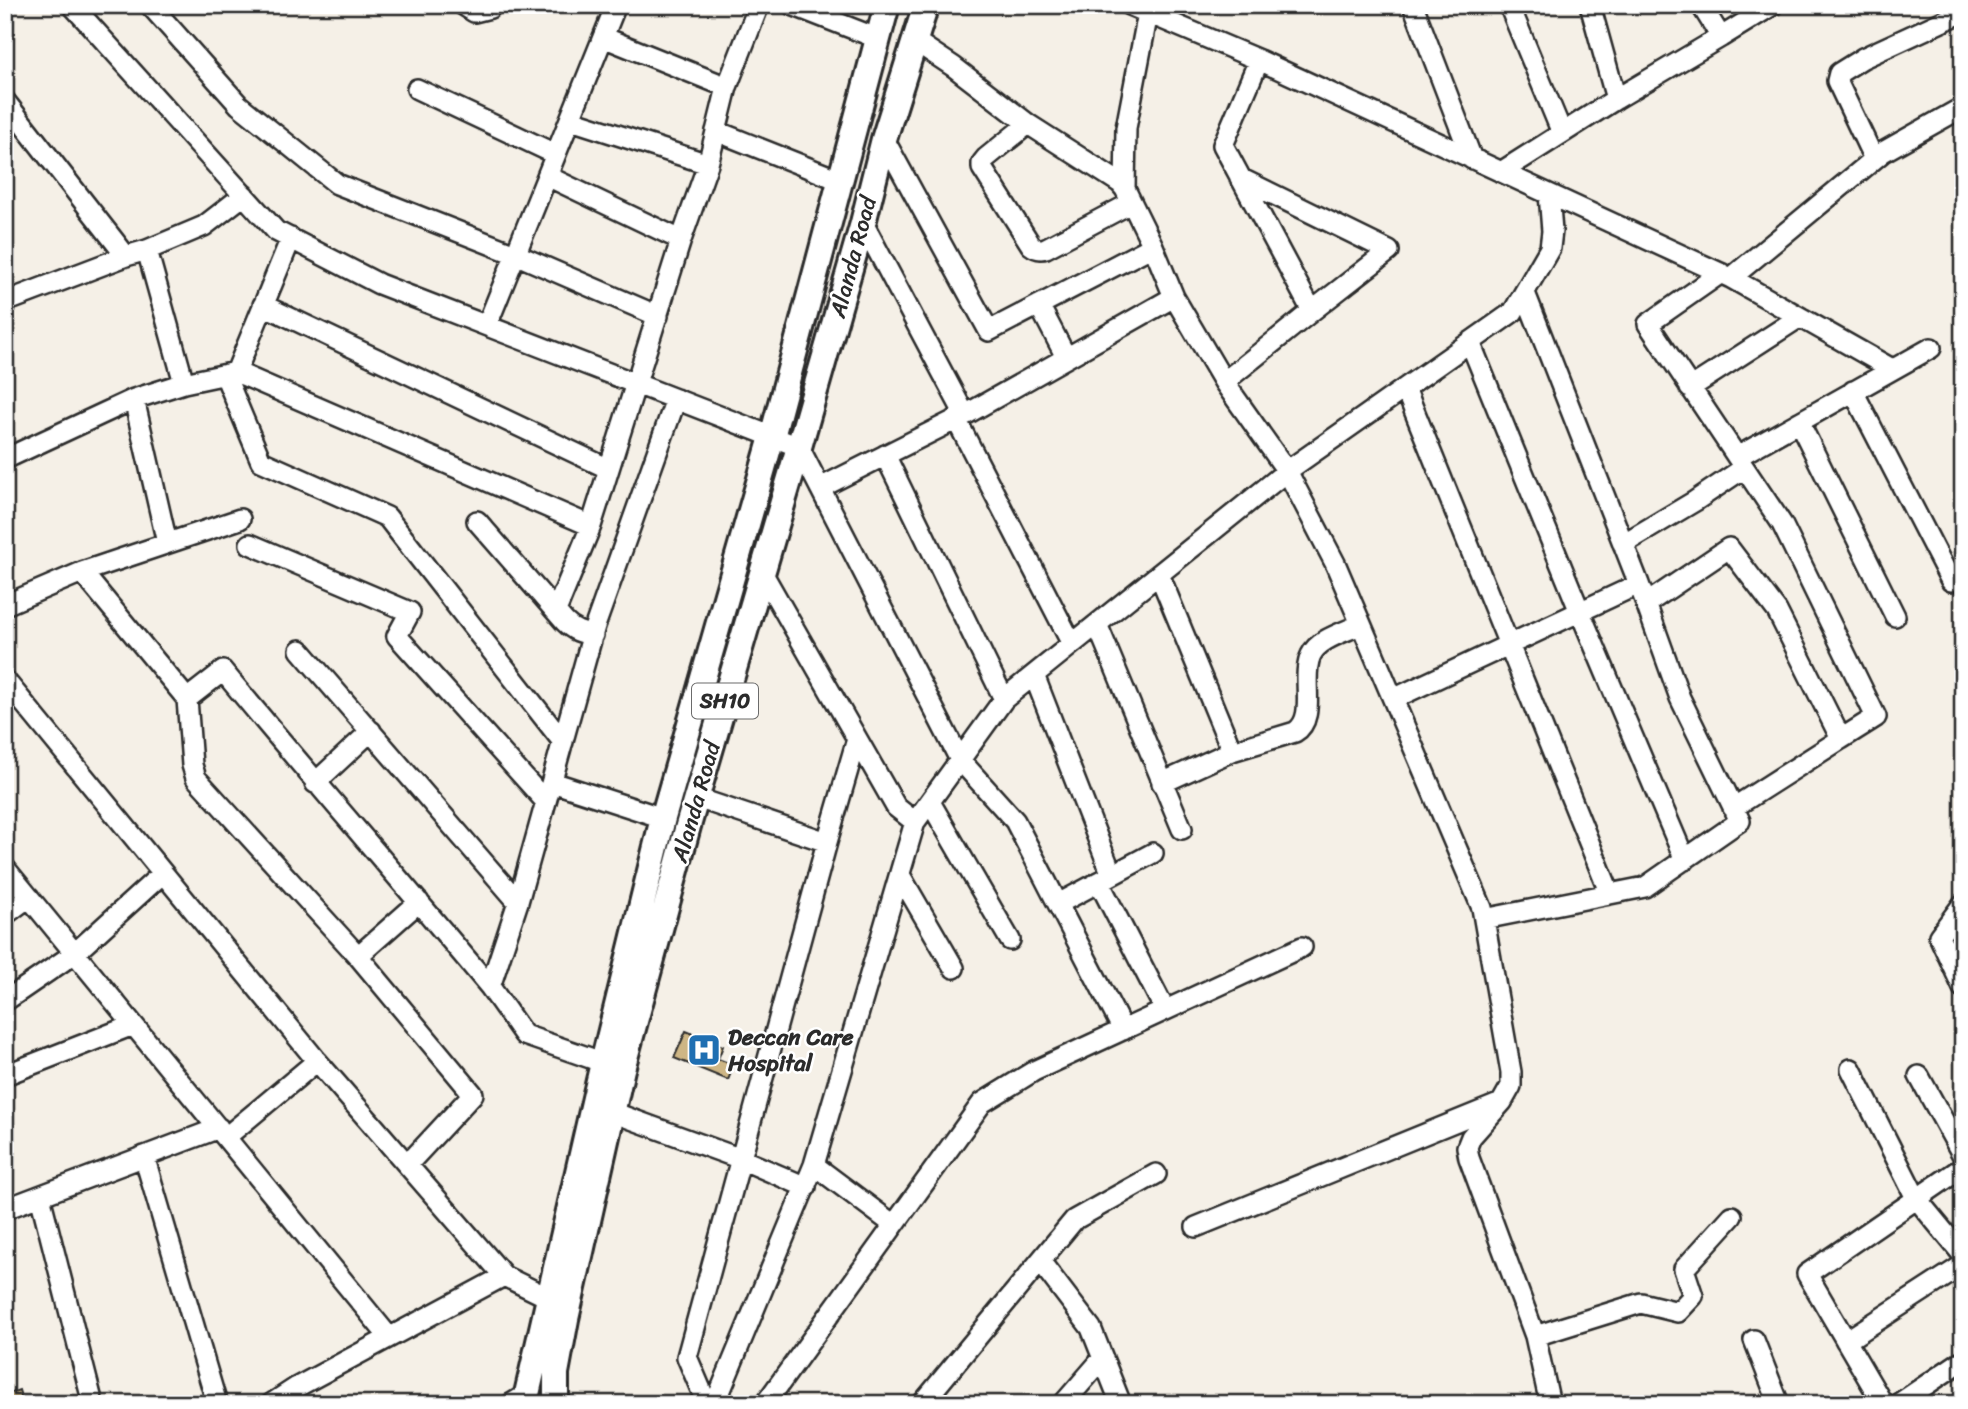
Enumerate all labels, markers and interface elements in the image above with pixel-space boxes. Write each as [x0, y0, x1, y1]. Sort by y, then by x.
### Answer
street label: Alanda Road [817, 190, 889, 323]
road number: SH10 [692, 684, 758, 718]
street label: Alanda Road [659, 735, 733, 868]
place label: Deccan Care Hospital [727, 1017, 854, 1084]
hospital icon: Deccan Care Hospital [685, 1031, 723, 1069]

